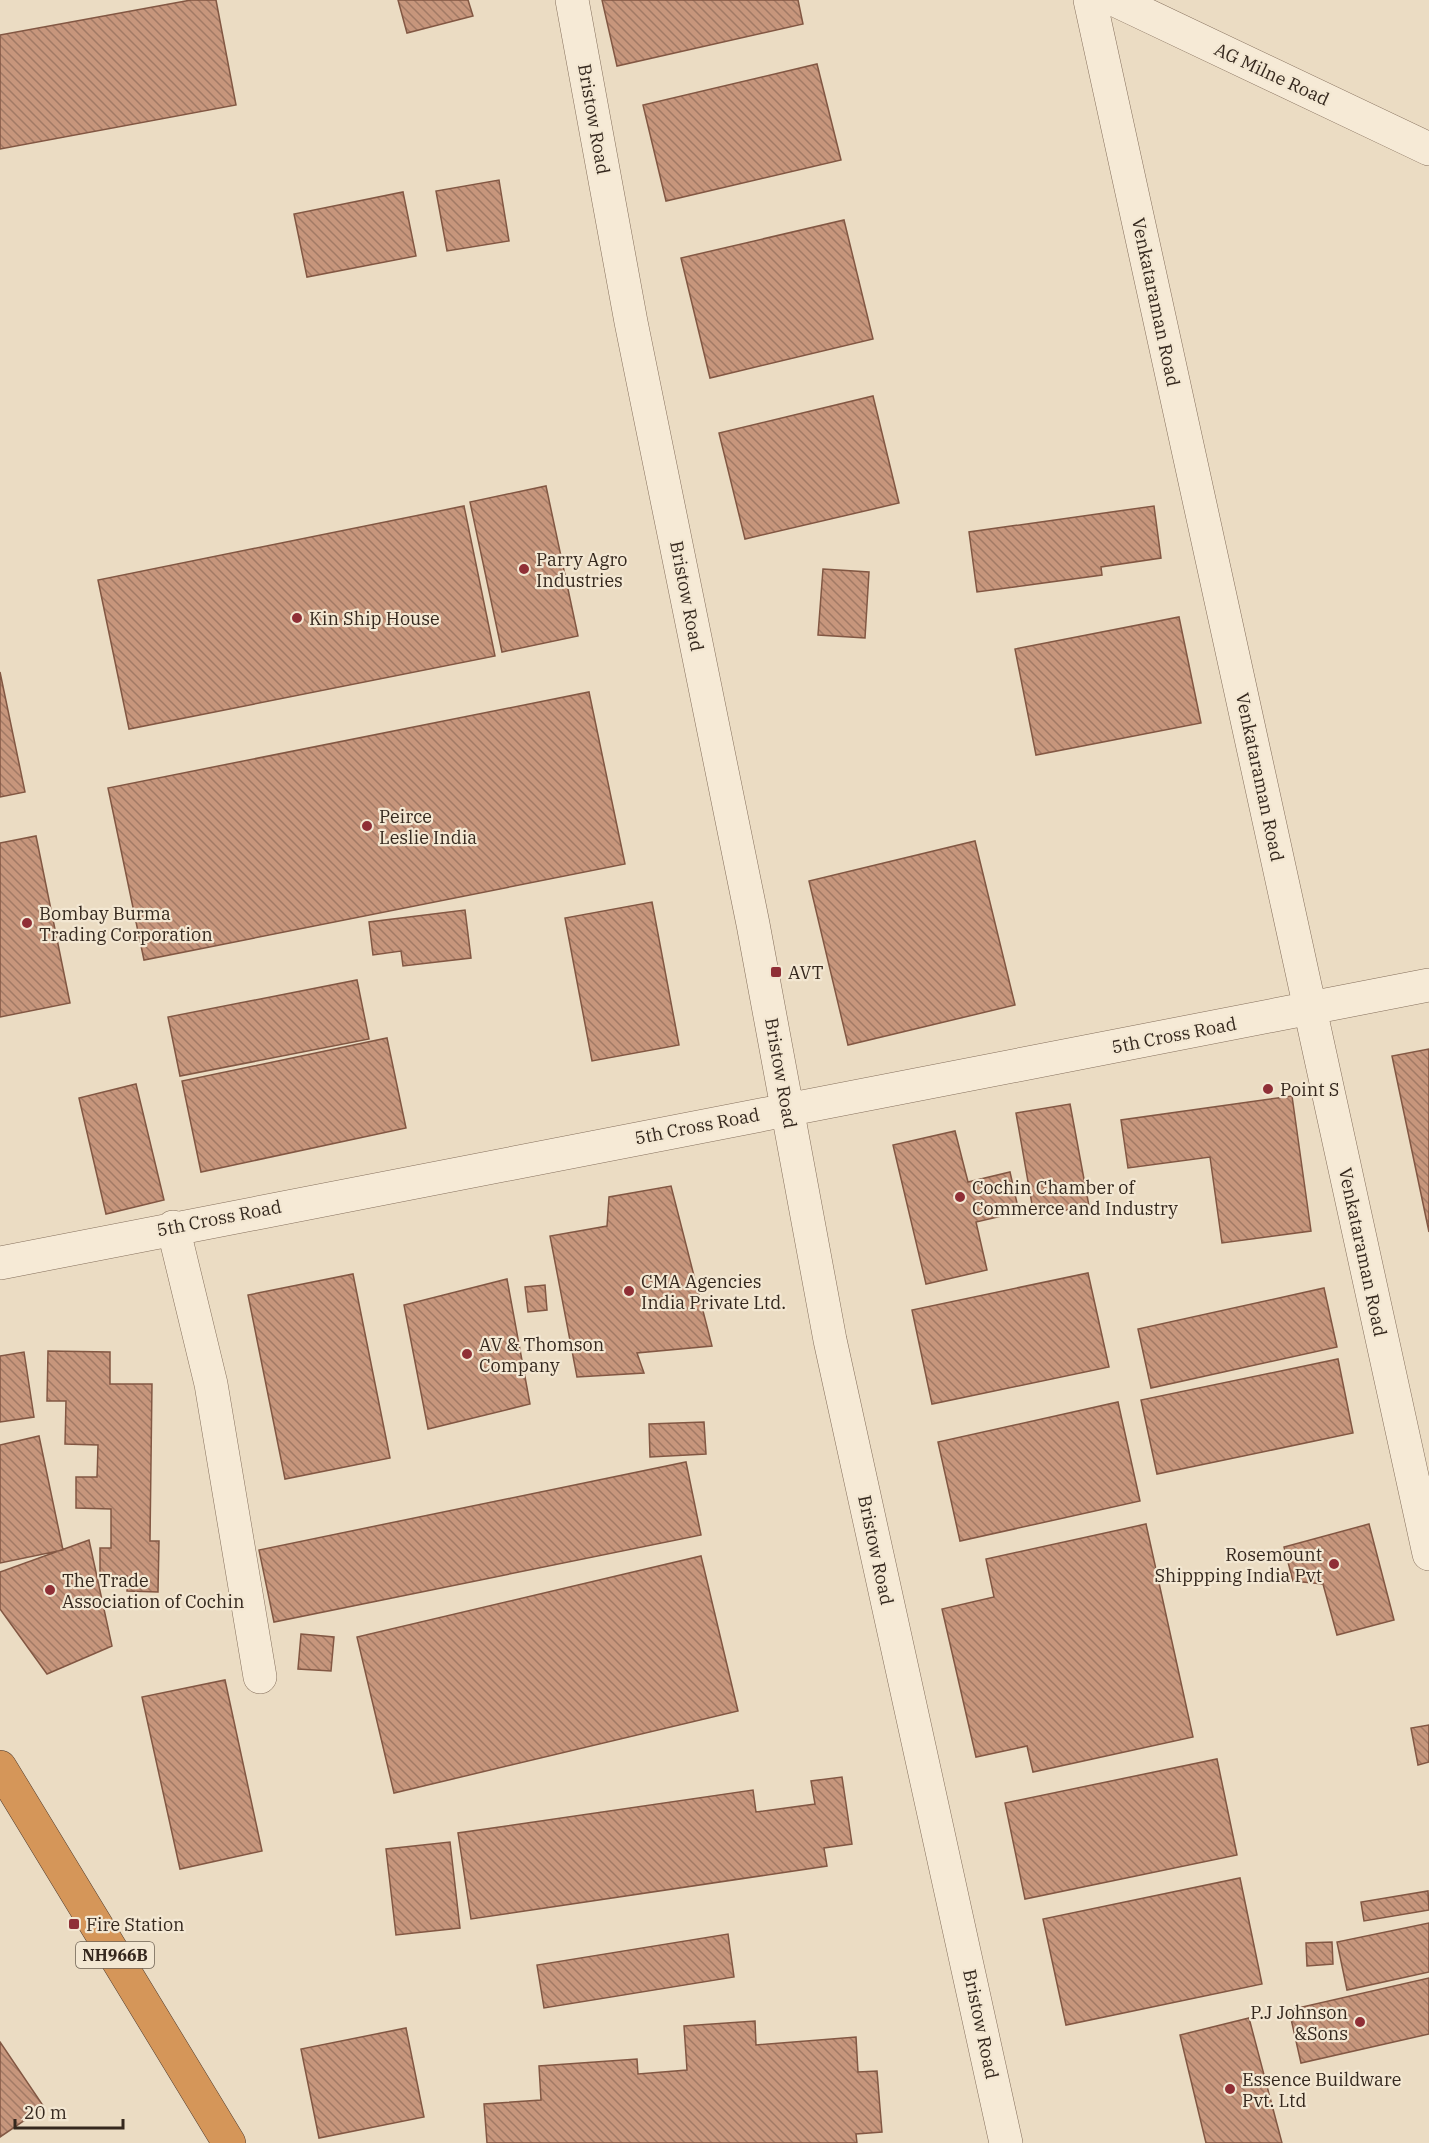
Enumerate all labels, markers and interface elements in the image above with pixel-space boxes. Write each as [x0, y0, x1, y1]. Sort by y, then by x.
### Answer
street label: AG Milne Road [1211, 37, 1333, 111]
street label: Bristow Road [573, 62, 615, 176]
street label: Venkataraman Road [1127, 216, 1185, 388]
street label: Bristow Road [665, 539, 709, 653]
place label: Parry Agro Industries [536, 548, 627, 592]
marker: Parry Agro Industries [517, 562, 531, 576]
place label: Kin Ship House [309, 607, 440, 630]
marker: Kin Ship House [290, 611, 304, 625]
street label: Venkataraman Road [1231, 691, 1289, 863]
place label: Peirce Leslie India [379, 805, 477, 849]
marker: Peirce Leslie India [360, 819, 374, 833]
place label: Bombay Burma Trading Corporation [39, 902, 213, 946]
marker: Bombay Burma Trading Corporation [20, 916, 34, 930]
place label: AVT [788, 961, 824, 984]
marker: AVT [769, 965, 783, 979]
street label: 5th Cross Road [1110, 1012, 1238, 1058]
street label: Bristow Road [760, 1016, 802, 1130]
place label: Point S [1280, 1078, 1339, 1101]
marker: Point S [1261, 1082, 1275, 1096]
street label: 5th Cross Road [633, 1103, 761, 1149]
street label: Venkataraman Road [1334, 1166, 1392, 1338]
place label: Cochin Chamber of Commerce and Industry [972, 1176, 1178, 1220]
marker: Cochin Chamber of Commerce and Industry [953, 1190, 967, 1204]
street label: 5th Cross Road [155, 1195, 283, 1241]
place label: CMA Agencies India Private Ltd. [641, 1270, 786, 1314]
marker: CMA Agencies India Private Ltd. [622, 1284, 636, 1298]
place label: AV & Thomson Company [479, 1333, 604, 1377]
marker: AV & Thomson Company [460, 1347, 474, 1361]
street label: Bristow Road [853, 1493, 899, 1607]
place label: Rosemount Shippping India Pvt [1155, 1543, 1322, 1587]
marker: Rosemount Shippping India Pvt [1327, 1557, 1341, 1571]
place label: The Trade Association of Cochin [62, 1569, 245, 1613]
marker: The Trade Association of Cochin [43, 1583, 57, 1597]
place label: Fire Station [86, 1913, 185, 1936]
marker: Fire Station [67, 1917, 81, 1931]
road number: NH966B [76, 1942, 154, 1968]
street label: Bristow Road [958, 1967, 1004, 2081]
place label: P.J Johnson &Sons [1250, 2001, 1348, 2045]
marker: P.J Johnson &Sons [1353, 2015, 1367, 2029]
place label: Essence Buildware Pvt. Ltd [1242, 2068, 1401, 2112]
marker: Essence Buildware Pvt. Ltd [1223, 2082, 1237, 2096]
scale bar [15, 2092, 123, 2130]
text: 20 m [24, 2101, 67, 2124]

